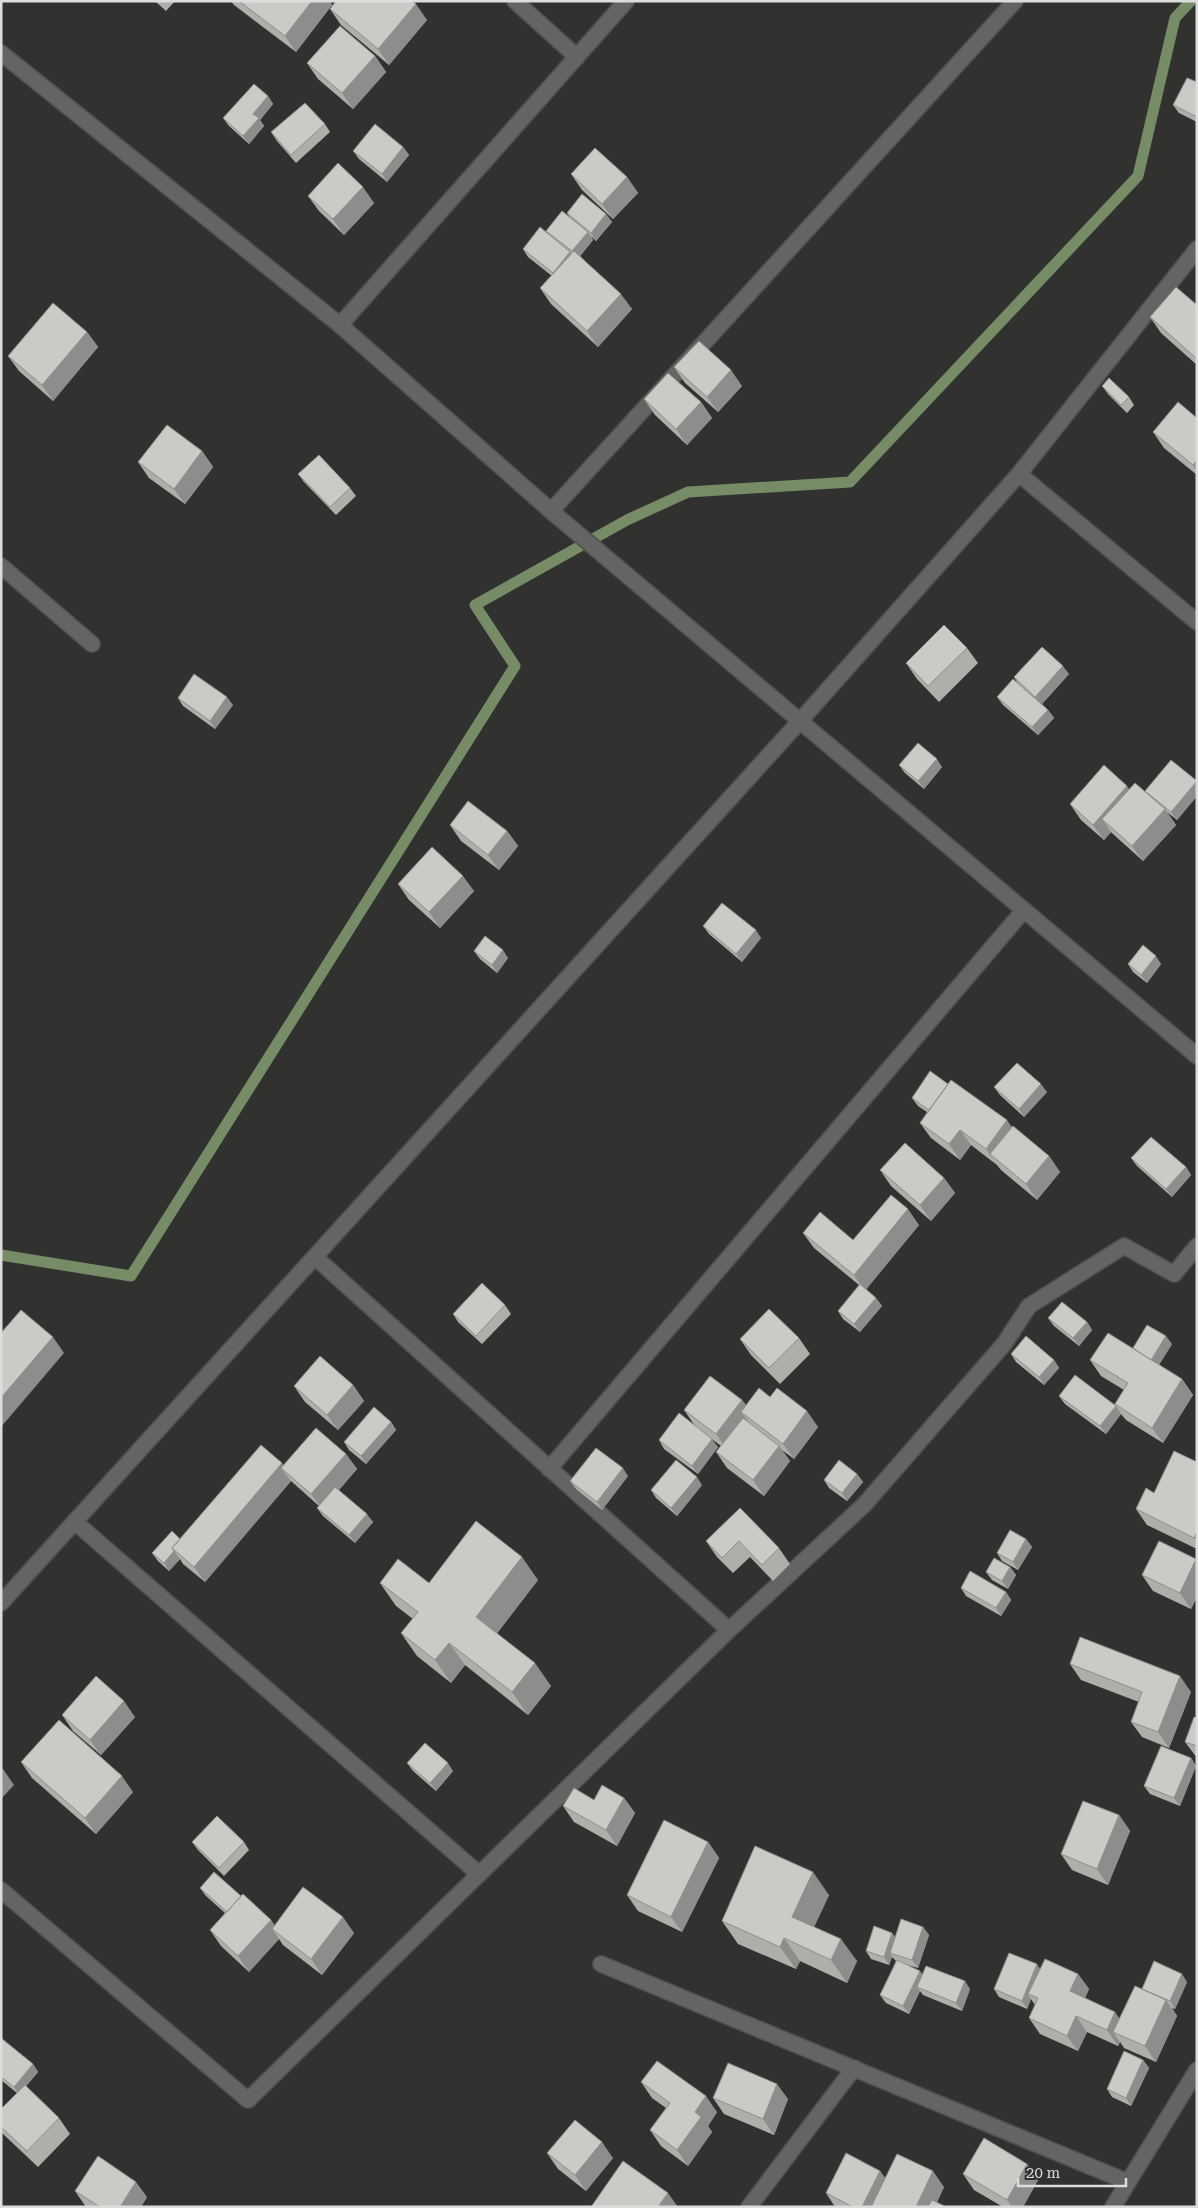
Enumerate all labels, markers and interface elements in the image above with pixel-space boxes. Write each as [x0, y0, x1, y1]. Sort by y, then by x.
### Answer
scale bar [1018, 2156, 1126, 2188]
text: 20 m [1026, 2164, 1061, 2182]

